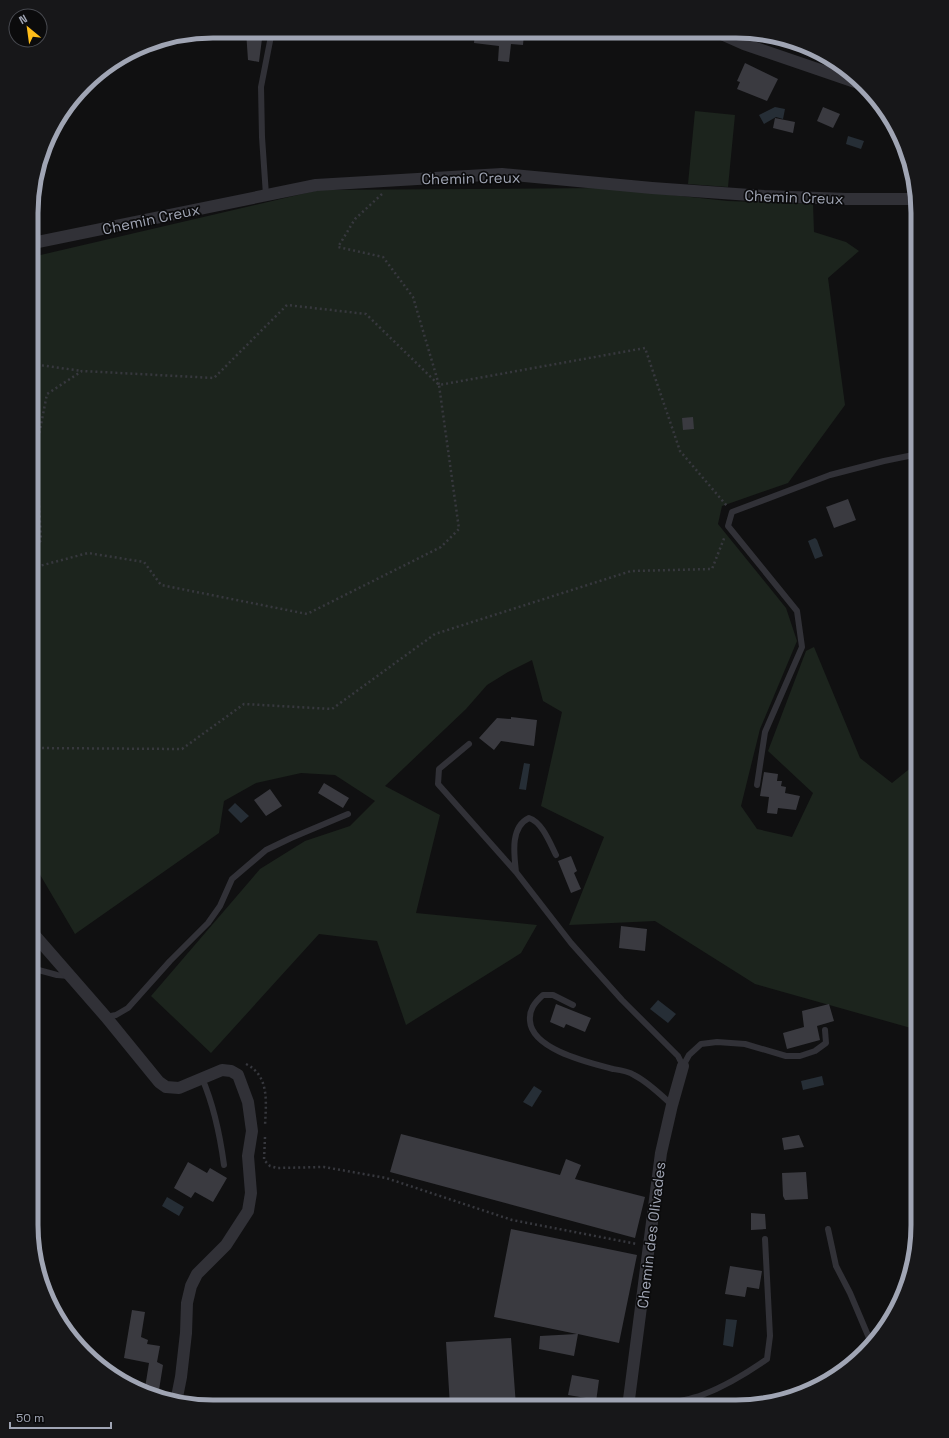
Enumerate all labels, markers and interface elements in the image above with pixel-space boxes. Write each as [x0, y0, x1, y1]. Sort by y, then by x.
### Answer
north arrow [8, 8, 48, 48]
text: N [17, 11, 30, 27]
street label: Chemin Creux [421, 168, 521, 188]
street label: Chemin Creux [744, 186, 844, 208]
street label: Chemin Creux [100, 199, 202, 239]
street label: Chemin des Olivades [633, 1160, 669, 1309]
scale bar [10, 1404, 111, 1430]
text: 50 m [16, 1410, 44, 1426]

